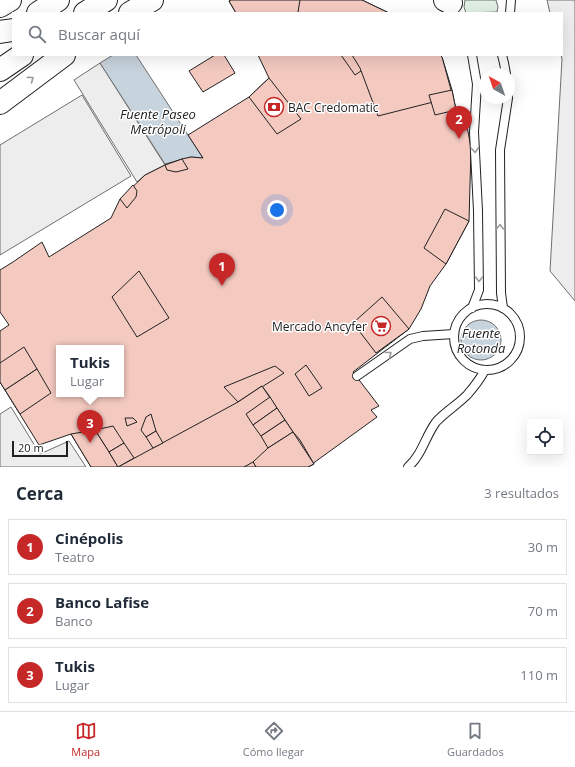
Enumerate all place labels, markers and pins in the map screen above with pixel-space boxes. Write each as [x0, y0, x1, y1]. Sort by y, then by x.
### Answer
bank icon: BAC Credomatic [263, 96, 285, 118]
place label: BAC Credomatic [288, 99, 379, 116]
pin: 2 [446, 106, 472, 139]
pin: 1 [209, 253, 235, 286]
supermarket icon: Mercado Ancyfer [370, 315, 392, 337]
place label: Mercado Ancyfer [272, 318, 367, 335]
pin: 3 [77, 410, 103, 443]

